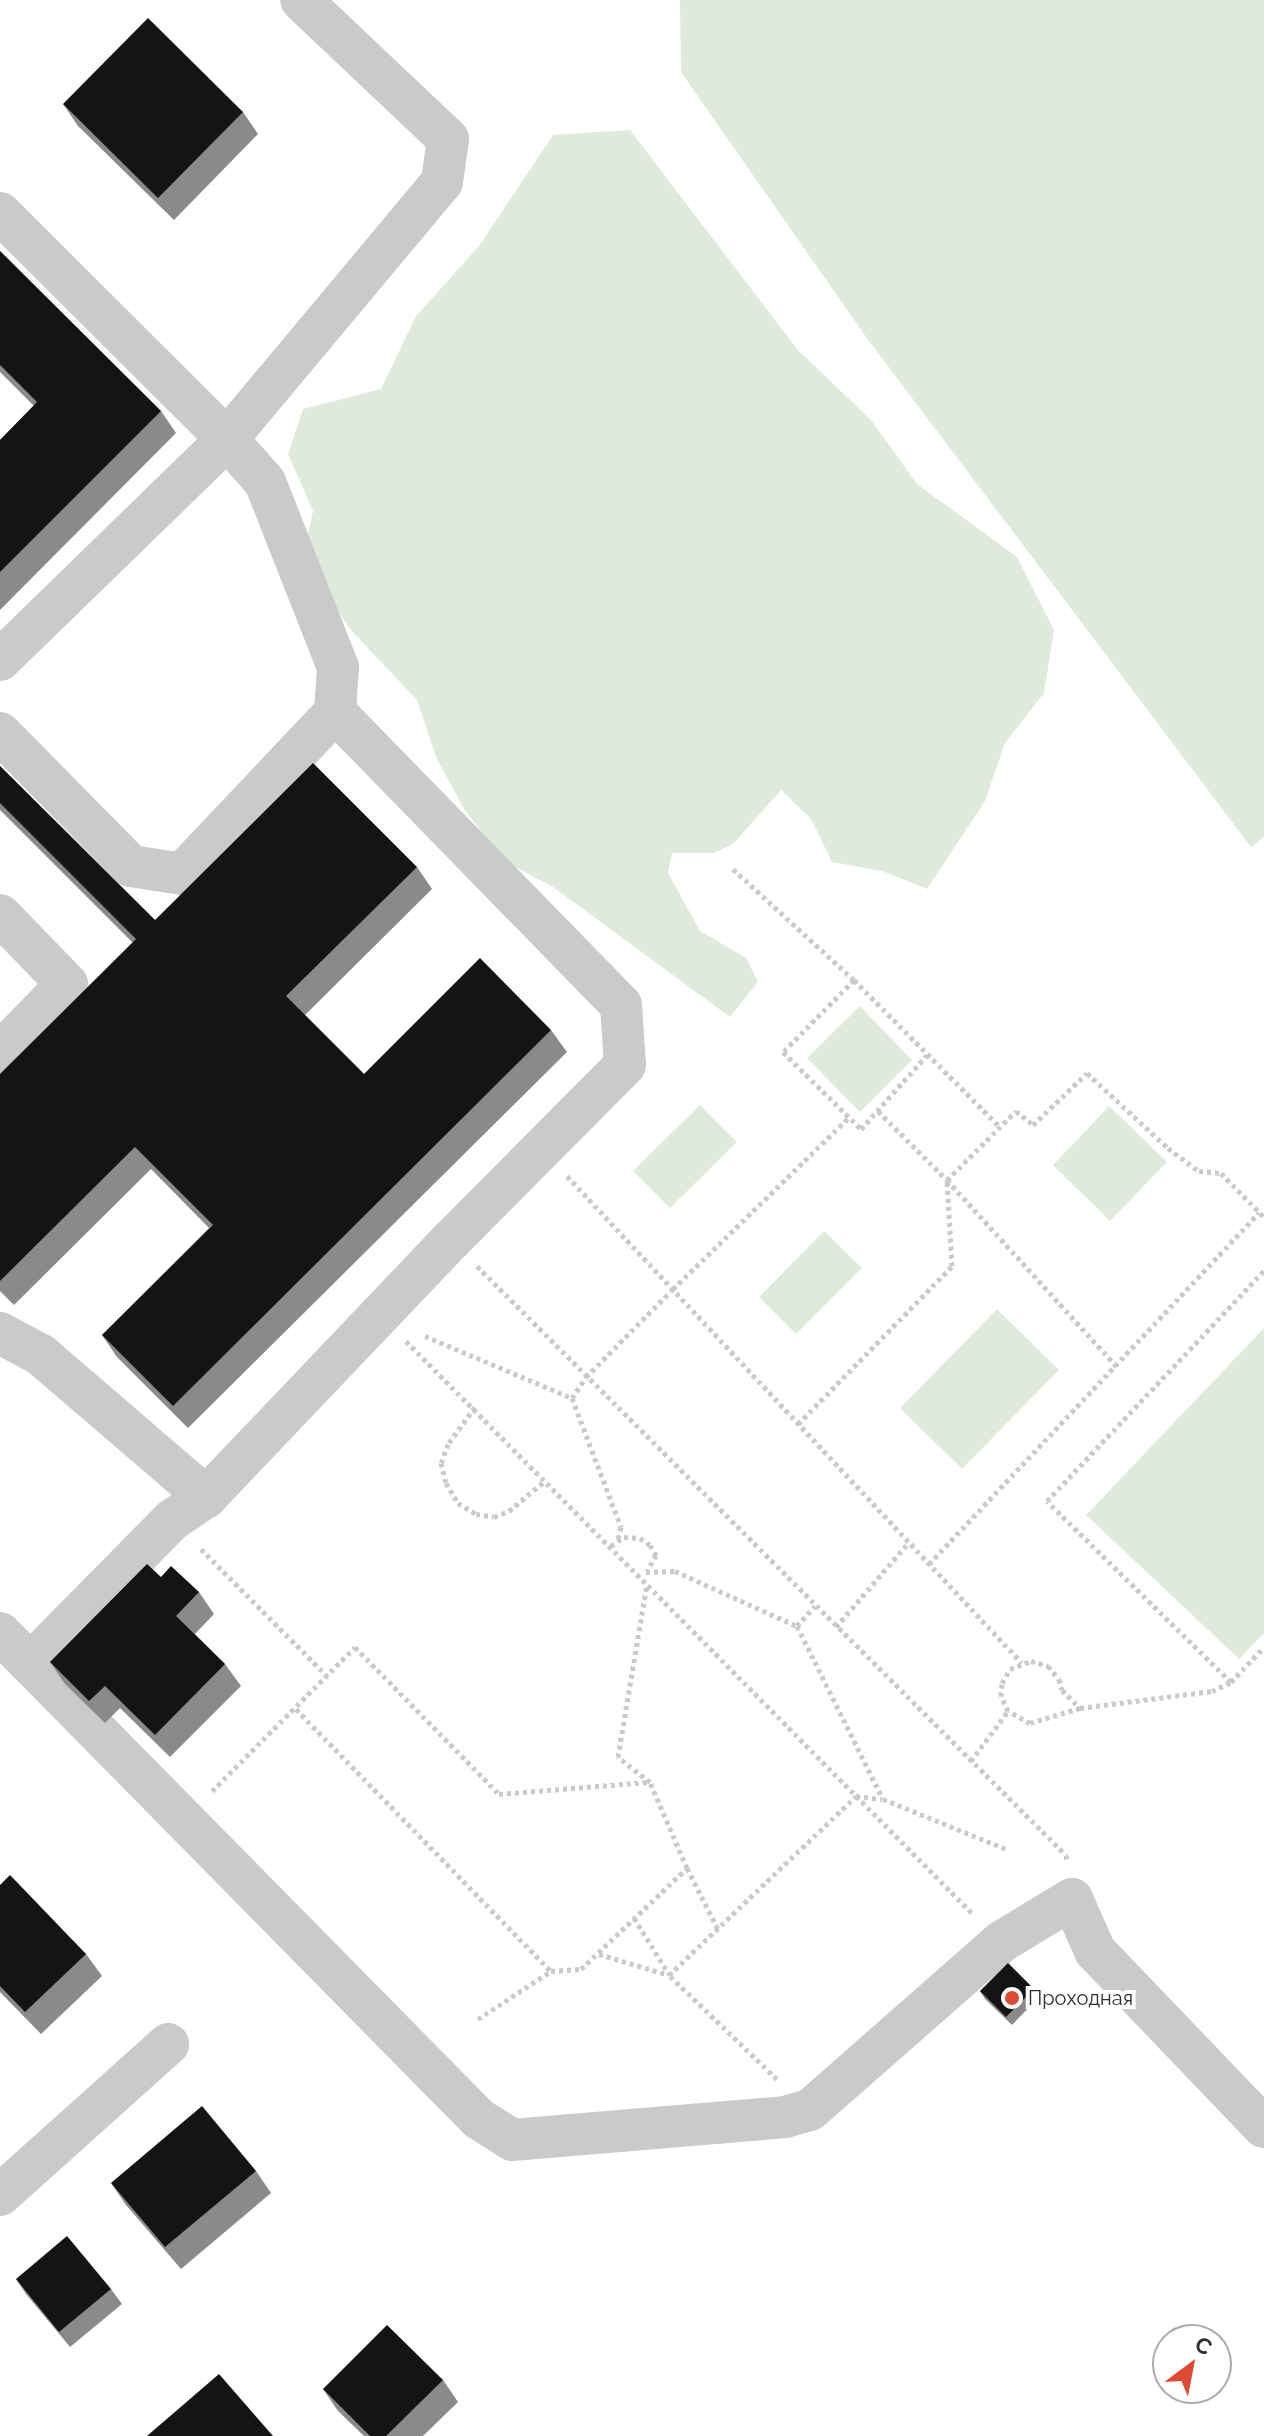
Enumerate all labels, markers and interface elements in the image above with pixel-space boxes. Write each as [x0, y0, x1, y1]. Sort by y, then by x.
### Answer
place label: Проходная [1028, 1986, 1133, 2010]
marker: Проходная [1003, 1989, 1021, 2007]
north arrow [1152, 2324, 1232, 2404]
text: С [1190, 2330, 1217, 2360]

